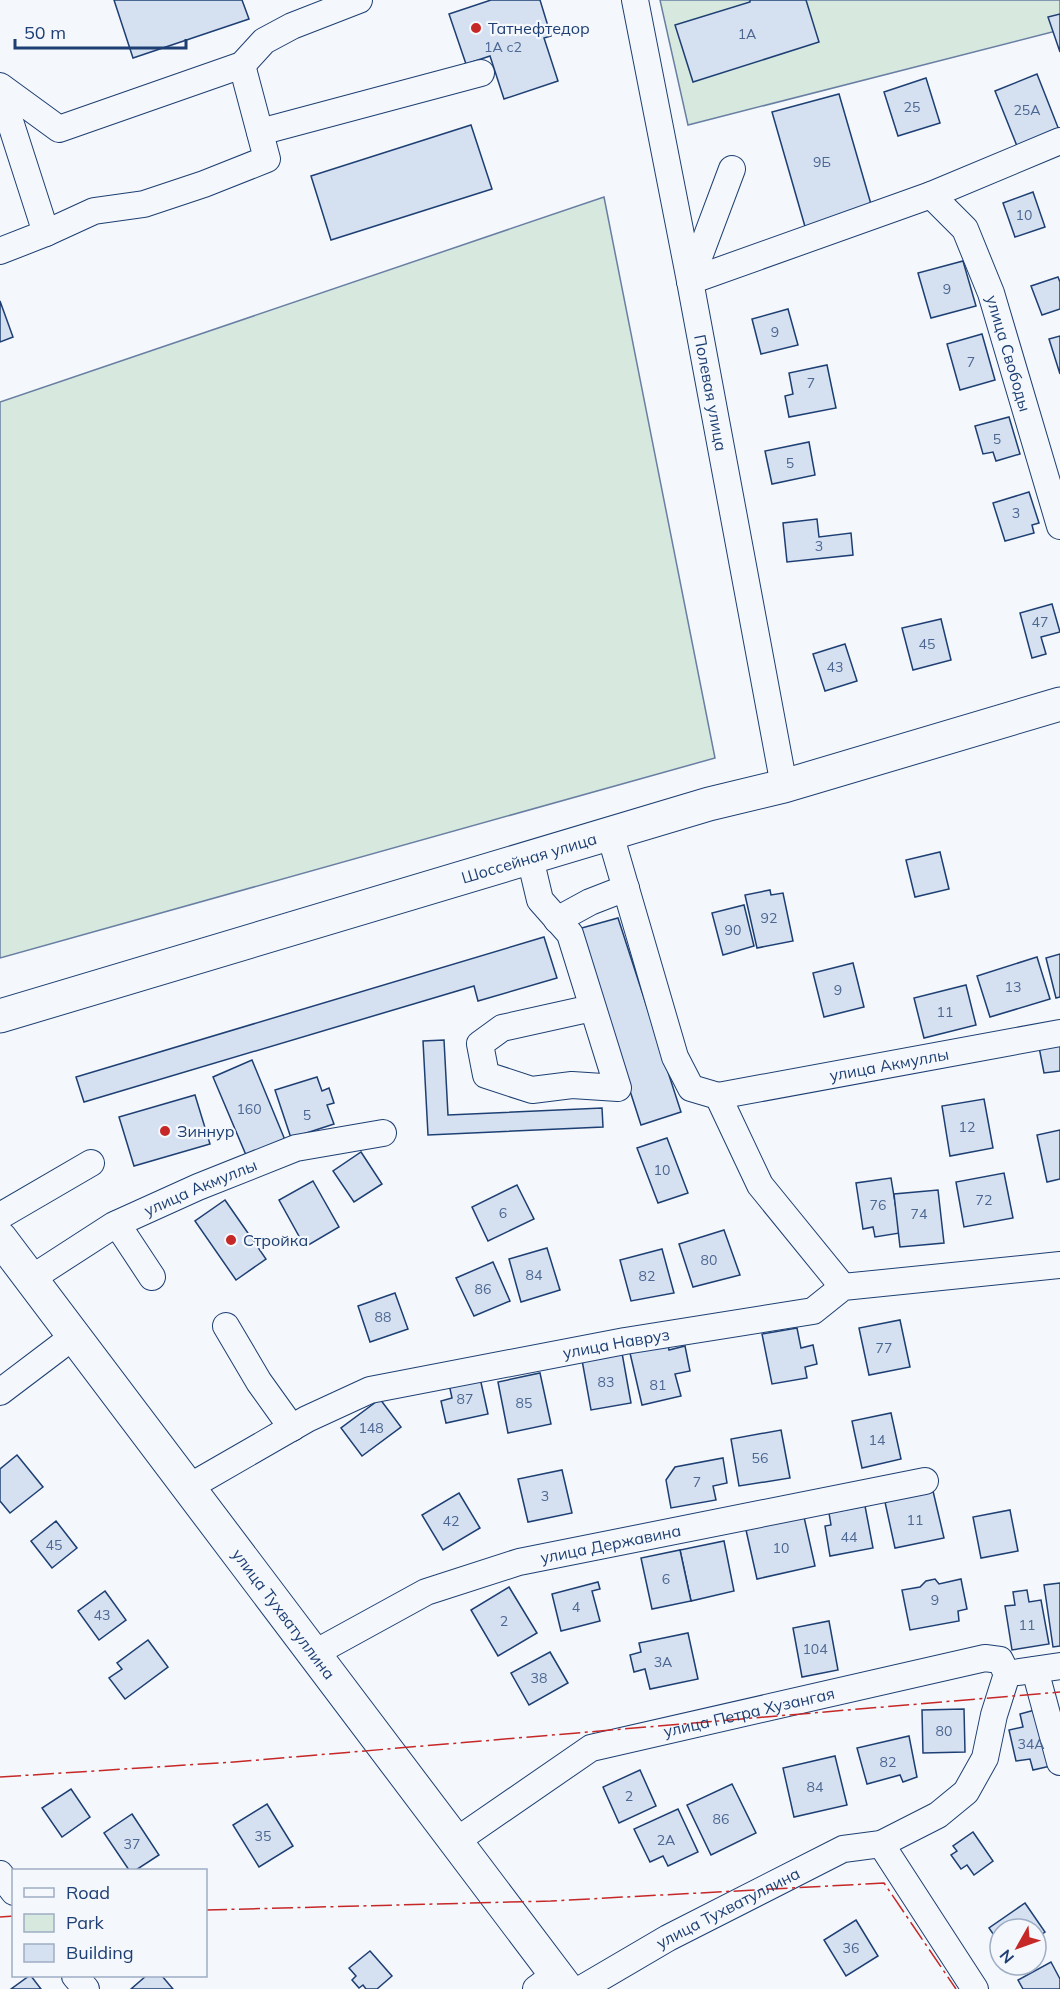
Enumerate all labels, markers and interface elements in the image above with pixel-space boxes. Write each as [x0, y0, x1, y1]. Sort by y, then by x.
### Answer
scale bar [15, 12, 186, 50]
place label: Татнефтедор [488, 18, 590, 38]
text: 50 m [24, 21, 66, 44]
marker: Татнефтедор [469, 21, 483, 35]
house number: 1А [738, 25, 757, 43]
house number: 1А с2 [484, 38, 522, 56]
house number: 25 [904, 98, 920, 116]
house number: 25А [1013, 101, 1041, 119]
house number: 9Б [813, 153, 831, 171]
house number: 10 [1016, 206, 1032, 224]
house number: 9 [943, 280, 951, 298]
street label: улица Свободы [982, 293, 1036, 414]
house number: 9 [771, 323, 779, 341]
street label: Полевая улица [690, 333, 731, 453]
house number: 7 [967, 353, 975, 371]
house number: 7 [807, 374, 815, 392]
house number: 5 [993, 430, 1001, 448]
house number: 5 [786, 454, 794, 472]
house number: 3 [1012, 504, 1020, 522]
house number: 3 [815, 537, 823, 555]
house number: 47 [1032, 613, 1048, 631]
house number: 45 [919, 635, 935, 653]
house number: 43 [827, 658, 843, 676]
street label: Шоссейная улица [459, 828, 599, 888]
house number: 92 [761, 909, 777, 927]
house number: 90 [725, 921, 741, 939]
house number: 13 [1005, 978, 1021, 996]
house number: 9 [834, 981, 842, 999]
house number: 11 [937, 1003, 953, 1021]
street label: улица Акмуллы [828, 1044, 950, 1085]
house number: 160 [236, 1100, 262, 1118]
house number: 5 [303, 1106, 311, 1124]
house number: 12 [959, 1118, 975, 1136]
place label: Зиннур [177, 1121, 235, 1141]
marker: Зиннур [158, 1124, 172, 1138]
street label: улица Акмуллы [141, 1155, 260, 1220]
house number: 10 [654, 1161, 670, 1179]
house number: 72 [976, 1191, 992, 1209]
house number: 76 [870, 1196, 886, 1214]
house number: 6 [499, 1204, 507, 1222]
house number: 74 [911, 1205, 928, 1223]
place label: Стройка [243, 1230, 308, 1250]
marker: Стройка [224, 1233, 238, 1247]
house number: 80 [701, 1251, 717, 1269]
house number: 84 [526, 1266, 543, 1284]
house number: 82 [639, 1267, 655, 1285]
house number: 86 [475, 1280, 491, 1298]
house number: 88 [375, 1308, 391, 1326]
street label: улица Навруз [561, 1324, 671, 1363]
house number: 77 [876, 1339, 892, 1357]
house number: 83 [598, 1373, 614, 1391]
house number: 81 [650, 1376, 666, 1394]
house number: 87 [457, 1390, 473, 1408]
house number: 85 [516, 1394, 532, 1412]
house number: 148 [358, 1419, 384, 1437]
house number: 14 [869, 1431, 886, 1449]
house number: 56 [752, 1449, 768, 1467]
house number: 7 [693, 1473, 701, 1491]
house number: 3 [541, 1487, 549, 1505]
house number: 11 [907, 1511, 923, 1529]
house number: 42 [443, 1512, 459, 1530]
street label: улица Державина [539, 1520, 683, 1568]
house number: 44 [841, 1528, 858, 1546]
house number: 45 [46, 1536, 62, 1554]
house number: 10 [773, 1539, 789, 1557]
street label: улица Тухватуллина [228, 1545, 340, 1683]
house number: 6 [662, 1570, 670, 1588]
house number: 9 [931, 1591, 939, 1609]
house number: 4 [572, 1598, 581, 1616]
house number: 43 [94, 1606, 110, 1624]
house number: 2 [500, 1612, 508, 1630]
house number: 11 [1019, 1616, 1035, 1634]
house number: 104 [802, 1640, 828, 1658]
house number: 3А [654, 1653, 673, 1671]
house number: 38 [531, 1669, 547, 1687]
street label: улица Петра Хузангая [662, 1683, 836, 1741]
house number: 80 [936, 1722, 952, 1740]
house number: 34А [1017, 1735, 1045, 1753]
house number: 82 [880, 1753, 896, 1771]
house number: 84 [807, 1778, 824, 1796]
house number: 2 [625, 1787, 633, 1805]
house number: 86 [713, 1810, 729, 1828]
house number: 35 [255, 1827, 271, 1845]
house number: 2А [657, 1831, 676, 1849]
house number: 37 [124, 1835, 140, 1853]
street label: улица Тухватуллина [652, 1863, 803, 1953]
legend [12, 1869, 207, 1977]
text: Road [66, 1881, 110, 1904]
text: Park [66, 1911, 105, 1934]
north arrow [988, 1917, 1048, 1977]
house number: 36 [843, 1939, 859, 1957]
text: Building [66, 1941, 134, 1964]
text: N [995, 1946, 1018, 1968]

